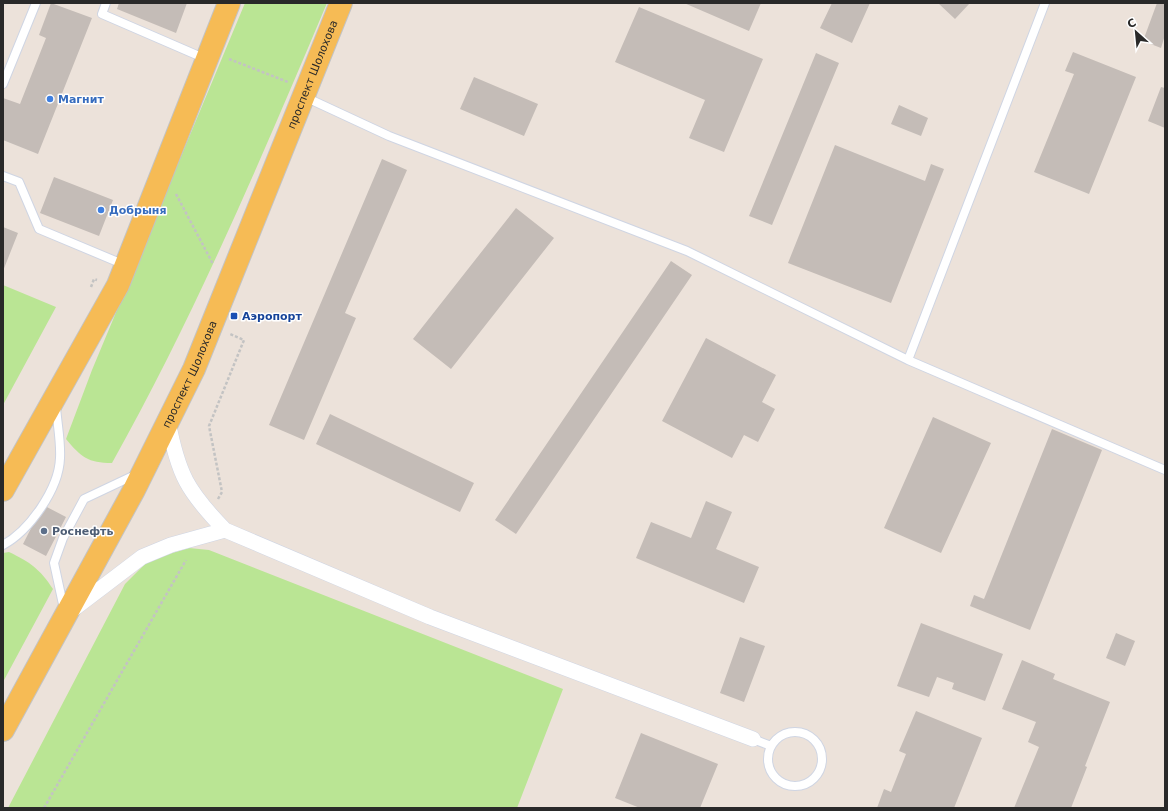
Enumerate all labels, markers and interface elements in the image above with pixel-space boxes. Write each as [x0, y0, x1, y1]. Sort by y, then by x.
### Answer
north arrow [1116, 12, 1156, 52]
text: С [1125, 16, 1138, 31]
street label: проспект Шолохова [285, 18, 341, 131]
place label: Магнит [58, 93, 104, 106]
marker: Магнит [45, 94, 55, 104]
place label: Добрыня [109, 204, 167, 217]
marker: Добрыня [96, 205, 106, 215]
place label: Аэропорт [242, 310, 302, 323]
marker: Аэропорт [229, 311, 239, 321]
street label: проспект Шолохова [160, 319, 220, 430]
place label: Роснефть [52, 525, 113, 538]
marker: Роснефть [39, 526, 49, 536]

